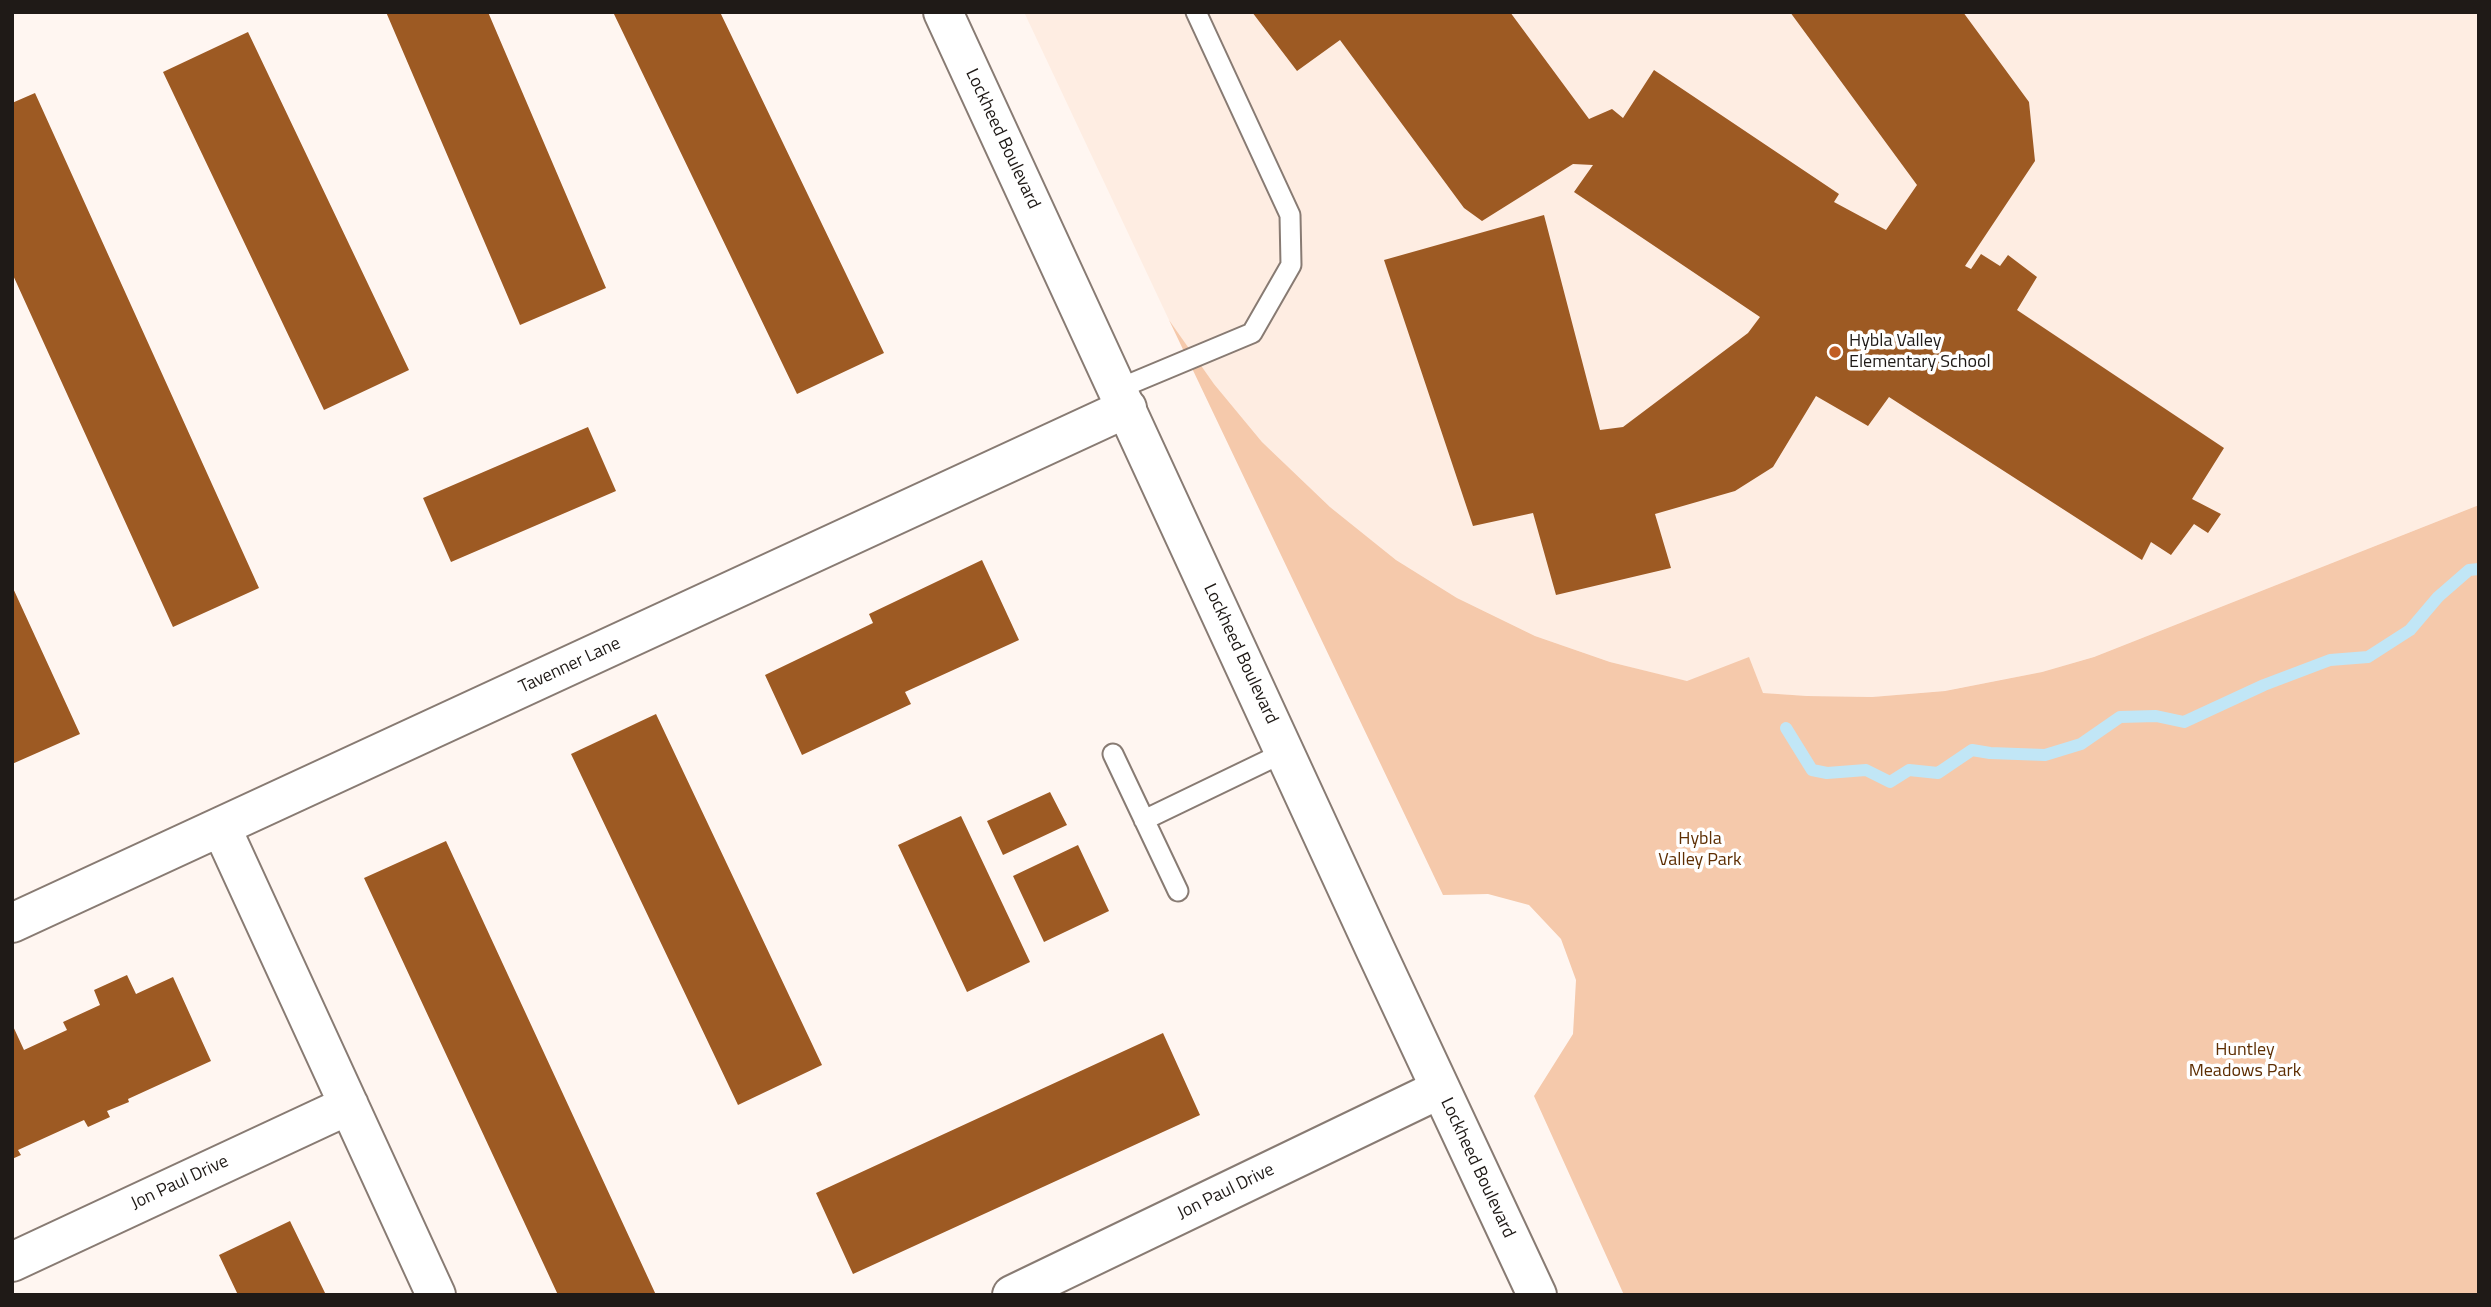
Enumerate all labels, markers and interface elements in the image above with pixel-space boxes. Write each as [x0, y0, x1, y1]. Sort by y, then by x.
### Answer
street label: Lockheed Boulevard [960, 65, 1044, 213]
place label: Hybla Valley Elementary School [1849, 331, 1991, 374]
marker: Hybla Valley Elementary School [1827, 344, 1843, 360]
street label: Lockheed Boulevard [1198, 580, 1282, 728]
street label: Tavenner Lane [516, 633, 624, 699]
park label: Hybla Valley Park [1658, 829, 1742, 872]
park label: Huntley Meadows Park [2189, 1040, 2301, 1082]
street label: Lockheed Boulevard [1435, 1094, 1519, 1242]
street label: Jon Paul Drive [128, 1151, 232, 1215]
street label: Jon Paul Drive [1174, 1159, 1278, 1225]

